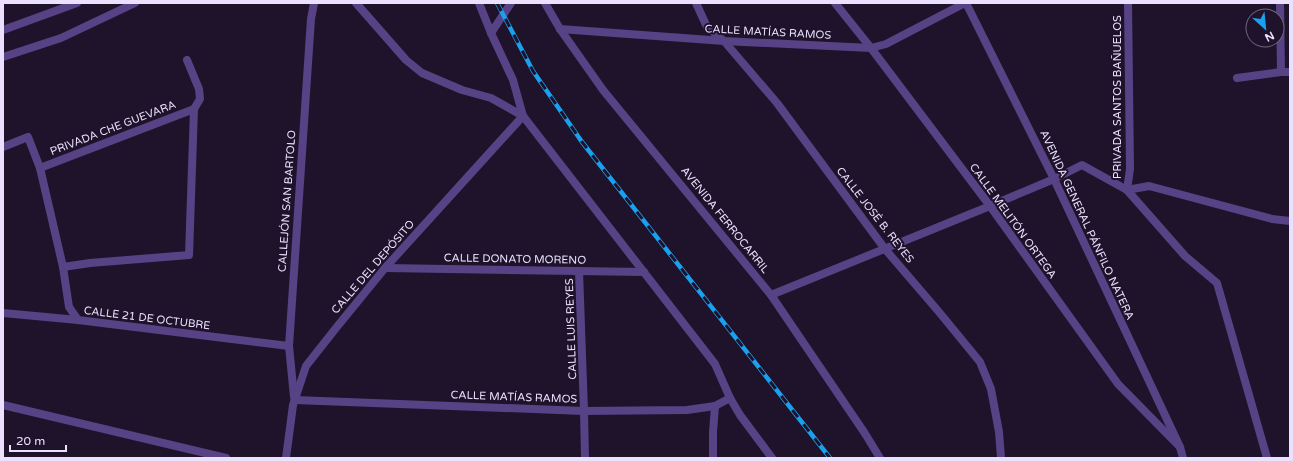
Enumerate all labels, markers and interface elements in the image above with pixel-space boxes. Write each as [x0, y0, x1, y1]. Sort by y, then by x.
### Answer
north arrow [1245, 8, 1285, 48]
street label: PRIVADA SANTOS BAÑUELOS [1111, 15, 1124, 179]
street label: CALLE MATÍAS RAMOS [704, 21, 832, 42]
text: N [1262, 29, 1276, 44]
street label: PRIVADA CHE GUEVARA [48, 98, 178, 158]
street label: AVENIDA GENERAL PÁNFILO NATERA [1037, 128, 1138, 322]
street label: CALLEJÓN SAN BARTOLO [275, 129, 298, 272]
street label: CALLE MELITÓN ORTEGA [967, 160, 1060, 281]
street label: AVENIDA FERROCARRIL [678, 164, 772, 276]
street label: CALLE JOSÉ B. REYES [834, 164, 917, 266]
street label: CALLE DEL DEPÓSITO [328, 217, 417, 316]
street label: CALLE DONATO MORENO [444, 251, 586, 267]
street label: CALLE LUIS REYES [563, 278, 579, 380]
street label: CALLE 21 DE OCTUBRE [83, 304, 211, 332]
street label: CALLE MATÍAS RAMOS [451, 387, 578, 406]
scale bar [10, 427, 66, 453]
text: 20 m [16, 434, 45, 448]

